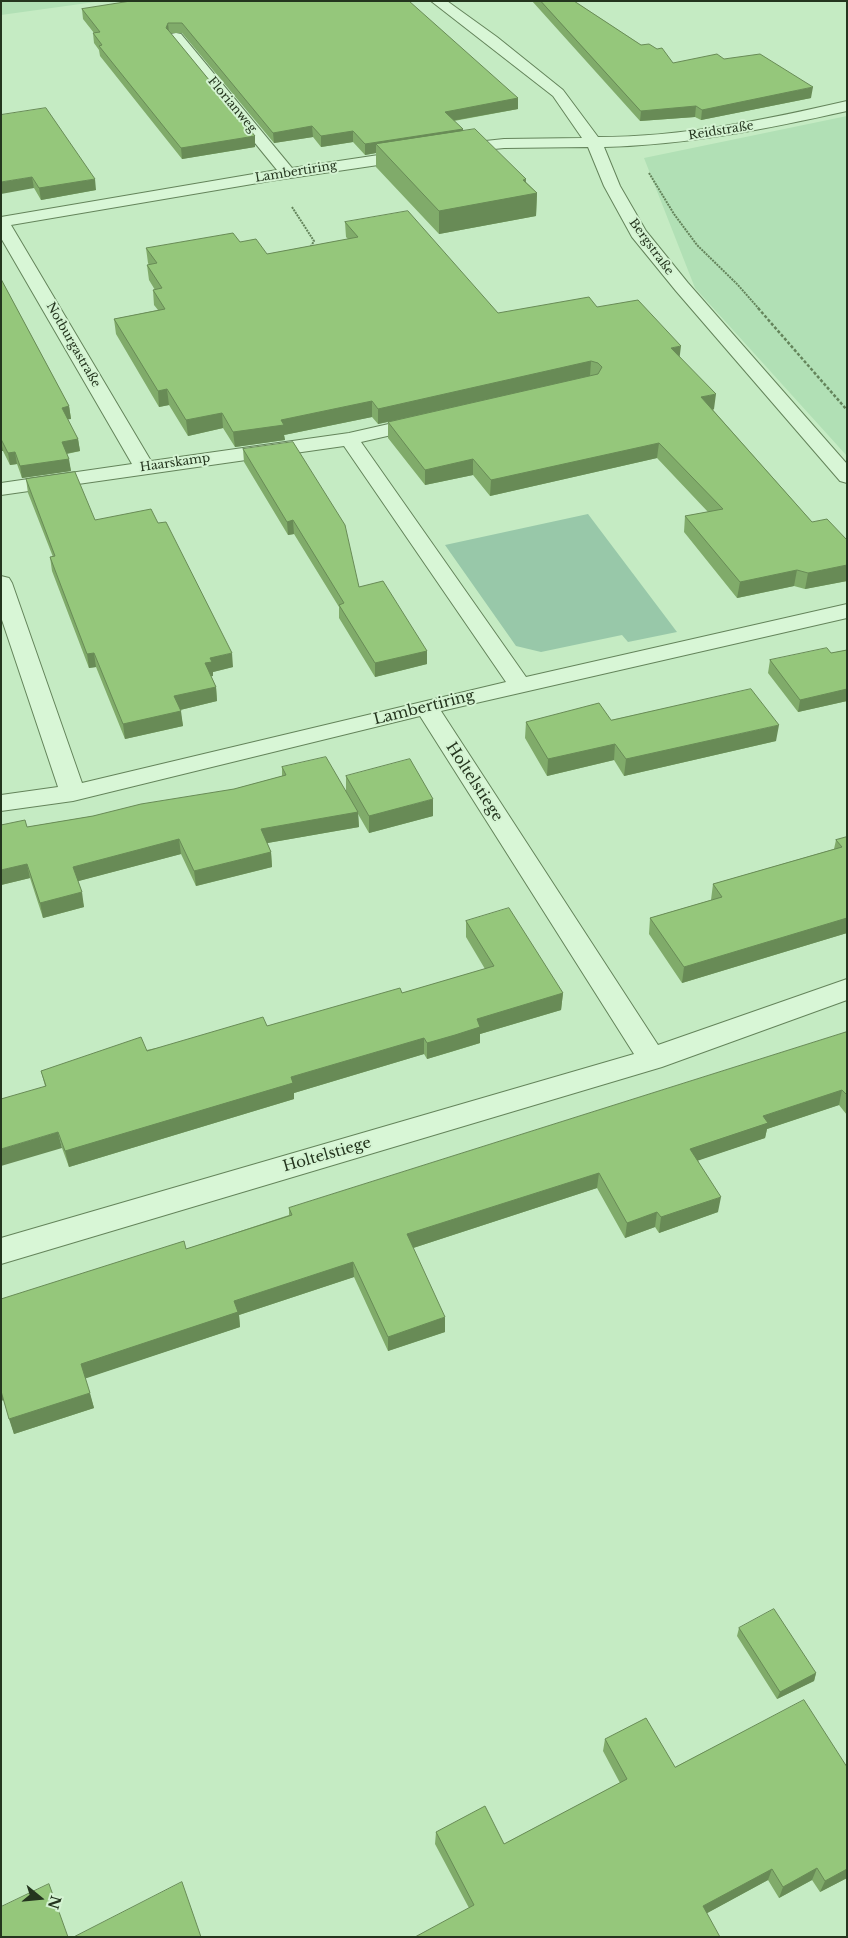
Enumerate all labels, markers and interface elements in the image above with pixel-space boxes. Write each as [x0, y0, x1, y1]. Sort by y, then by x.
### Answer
street label: Florianweg [205, 74, 259, 136]
street label: Reidstraße [687, 119, 755, 143]
street label: Lambertiring [254, 158, 338, 186]
street label: Bergstraße [626, 216, 676, 278]
street label: Notburgastraße [43, 300, 103, 390]
street label: Haarskamp [139, 451, 211, 475]
street label: Lambertiring [372, 687, 476, 729]
street label: Holtelstiege [442, 739, 506, 825]
street label: Holtelstiege [281, 1134, 373, 1176]
north arrow [15, 1873, 65, 1923]
text: N [44, 1893, 65, 1911]

